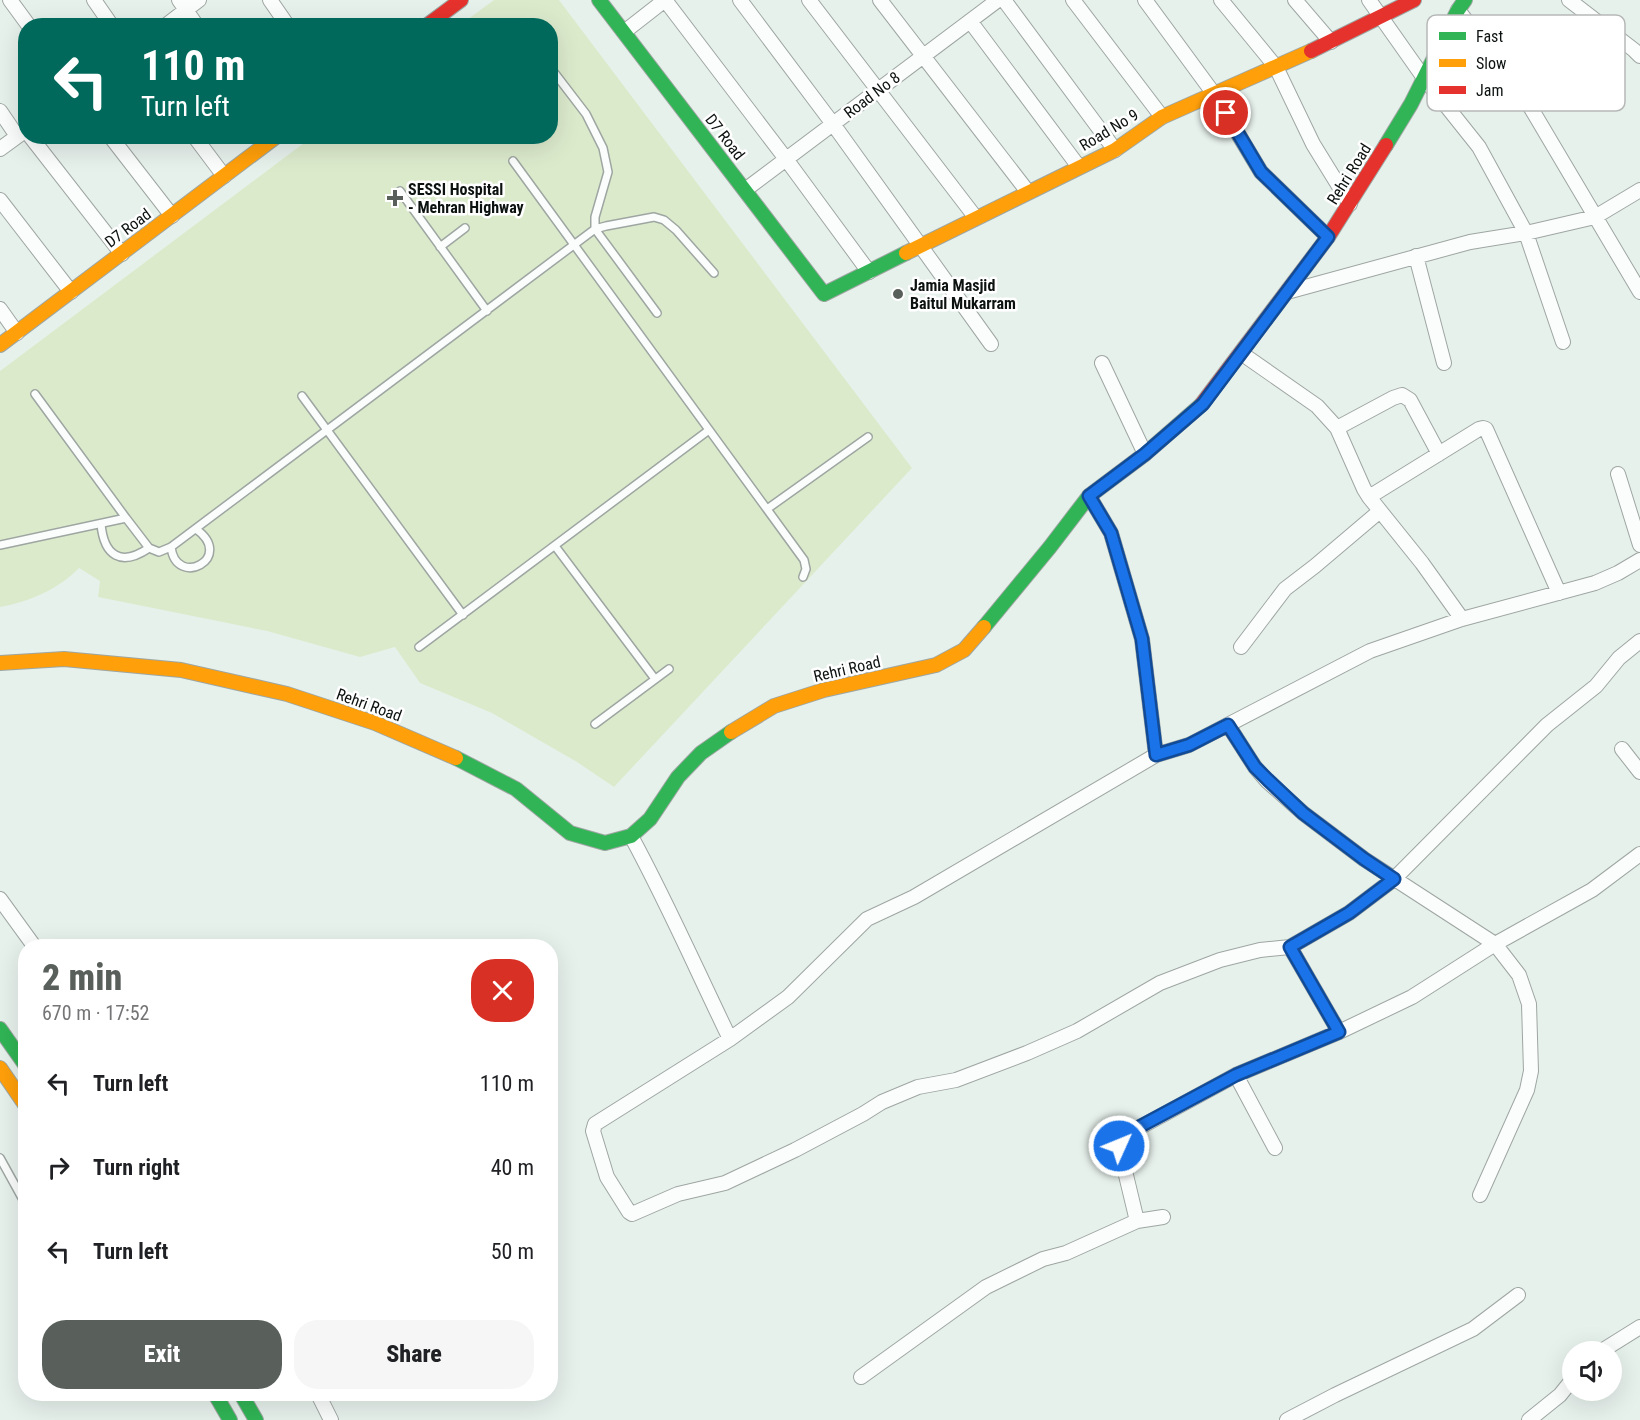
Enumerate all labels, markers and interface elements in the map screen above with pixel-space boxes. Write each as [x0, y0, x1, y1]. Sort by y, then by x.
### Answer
legend [1427, 15, 1625, 111]
text: Fast [1476, 27, 1503, 46]
text: 110 m [141, 41, 246, 90]
icon: left [42, 42, 120, 120]
text: Slow [1476, 54, 1506, 73]
street label: Road No 8 [840, 68, 904, 122]
text: Jam [1476, 81, 1503, 100]
pin [1200, 87, 1251, 138]
text: Turn left [141, 91, 230, 123]
icon: arrive [1209, 96, 1242, 129]
street label: Road No 9 [1076, 105, 1142, 155]
street label: D7 Road [701, 110, 749, 164]
street label: Rehri Road [1323, 140, 1375, 208]
place label: SESSI Hospital - Mehran Highway [408, 180, 524, 217]
marker: SESSI Hospital - Mehran Highway [386, 189, 404, 207]
street label: D7 Road [101, 205, 155, 251]
place label: Jamia Masjid Baitul Mukarram [910, 276, 1016, 313]
marker: Jamia Masjid Baitul Mukarram [891, 287, 905, 301]
street label: Rehri Road [812, 652, 882, 686]
street label: Rehri Road [334, 684, 404, 726]
text: 2 min [42, 957, 122, 999]
button: close [471, 959, 534, 1022]
text: 670 m · 17:52 [42, 1001, 149, 1025]
icon: left [42, 1067, 75, 1100]
text: Turn left [93, 1071, 168, 1096]
text: 110 m [480, 1071, 534, 1096]
position arrow [1087, 1114, 1151, 1178]
icon: right [42, 1151, 75, 1184]
text: Turn right [93, 1155, 180, 1180]
text: 40 m [491, 1155, 534, 1180]
icon: left [42, 1235, 75, 1268]
text: Turn left [93, 1239, 168, 1264]
text: 50 m [491, 1239, 534, 1264]
button: Exit [42, 1320, 282, 1389]
button: Share [294, 1320, 534, 1389]
map controls [1562, 1341, 1622, 1401]
button: sound [1562, 1341, 1622, 1401]

